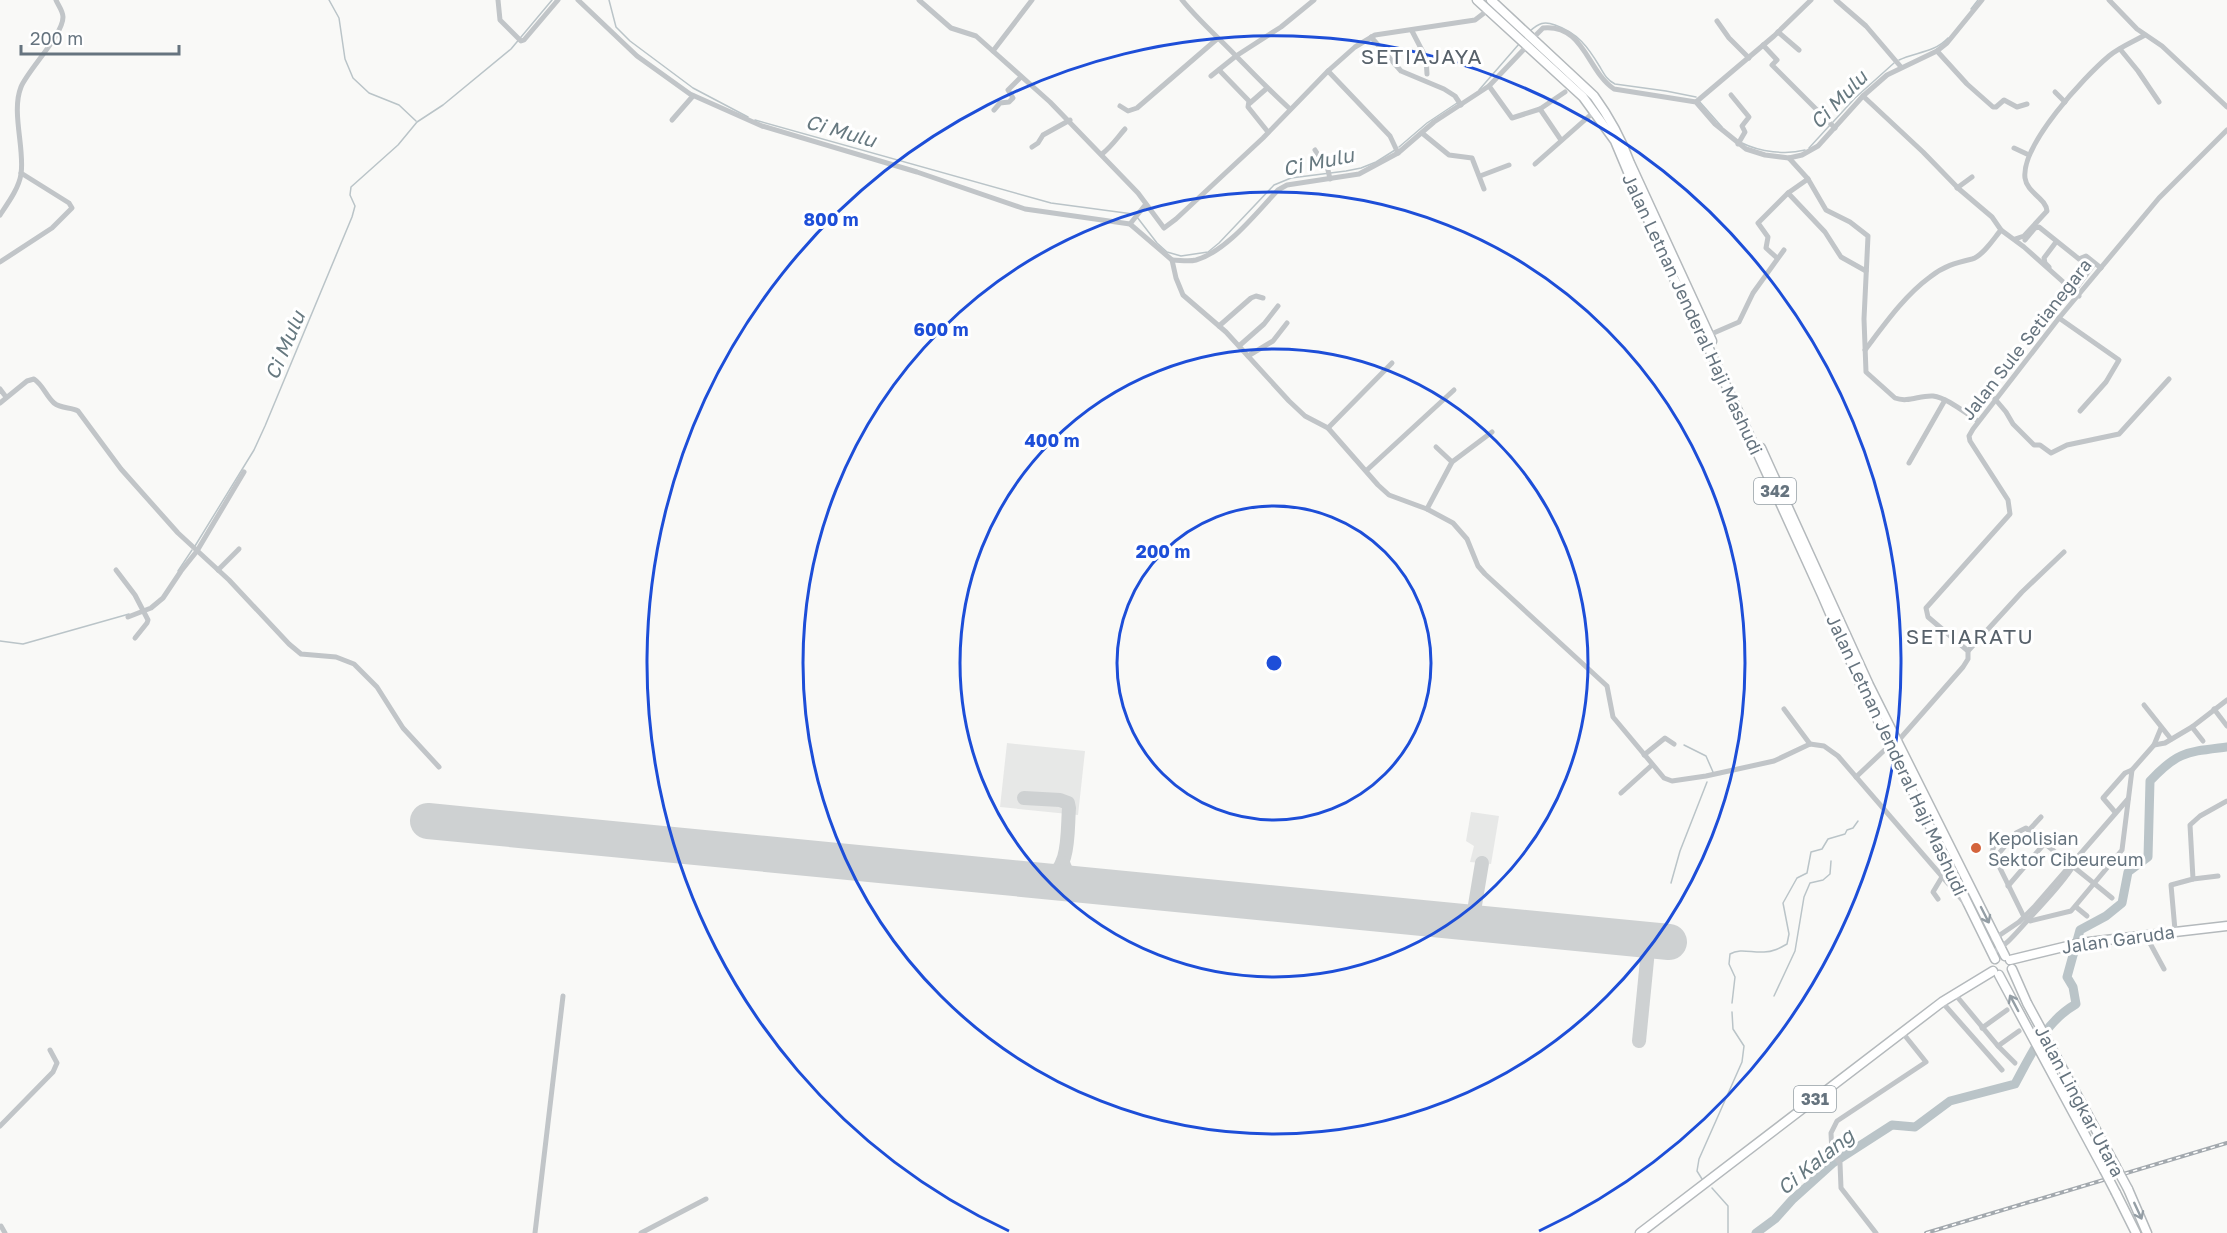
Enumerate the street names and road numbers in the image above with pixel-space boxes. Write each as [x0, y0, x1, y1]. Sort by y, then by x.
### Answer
street label: Jalan Letnan Jenderal Haji Mashudi [1618, 170, 1768, 458]
street label: Jalan Sule Setianegara [1956, 254, 2096, 424]
road number: 342 [1754, 478, 1796, 504]
street label: Jalan Letnan Jenderal Haji Mashudi [1822, 611, 1972, 899]
street label: Jalan Garuda [2060, 920, 2176, 958]
street label: Jalan Lingkar Utara [2031, 1022, 2129, 1180]
road number: 331 [1794, 1086, 1836, 1112]

